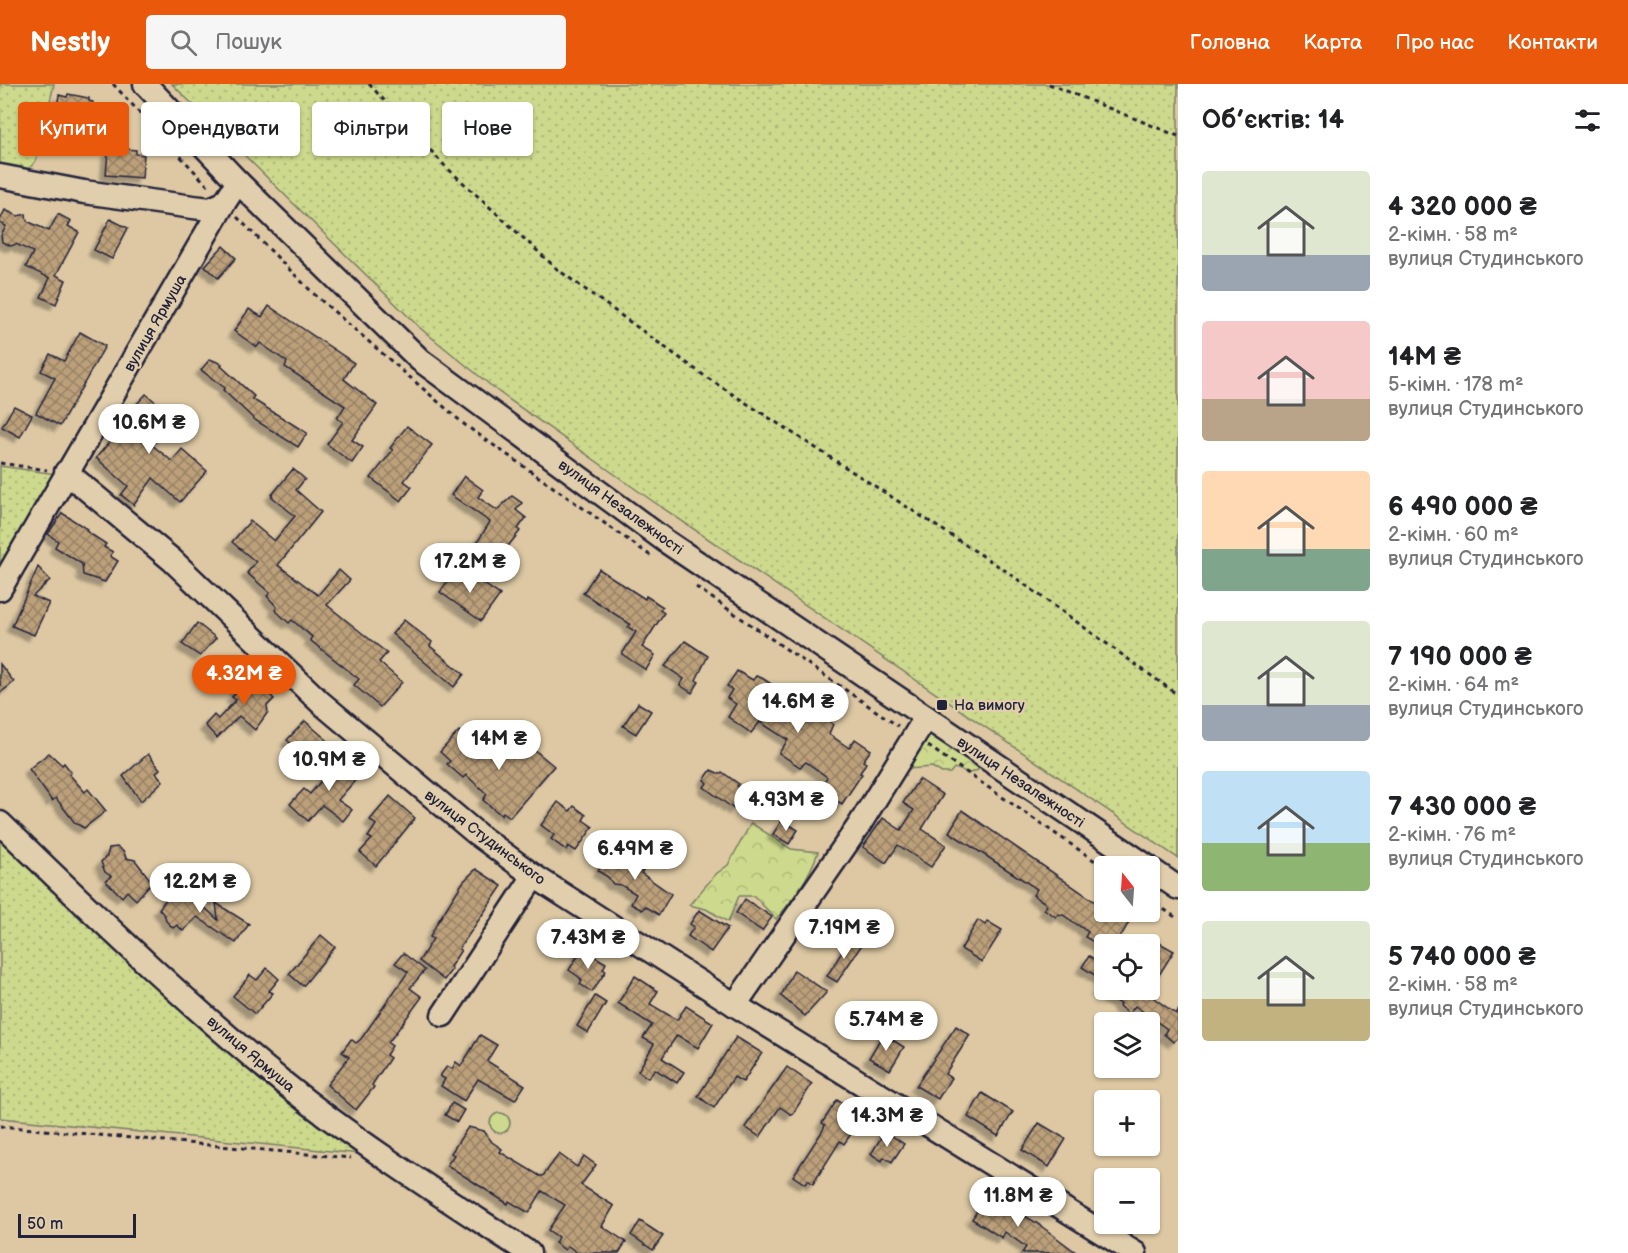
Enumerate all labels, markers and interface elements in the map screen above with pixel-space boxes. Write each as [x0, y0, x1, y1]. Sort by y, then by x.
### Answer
search box [146, 15, 566, 69]
text: Nestly [30, 26, 110, 59]
icon: search [167, 26, 200, 59]
text: Пошук [215, 29, 282, 56]
text: Головна [1190, 30, 1270, 55]
text: Карта [1303, 30, 1362, 55]
text: Про нас [1395, 30, 1474, 55]
text: Контакти [1507, 30, 1598, 55]
chip: Купити [18, 102, 129, 156]
chip: Орендувати [141, 102, 300, 156]
chip: Фільтри [312, 102, 430, 156]
chip: Нове [442, 102, 533, 156]
icon: filters [1571, 104, 1604, 137]
text: Об’єктів: 14 [1202, 105, 1344, 136]
text: 4 320 000 ₴ [1388, 192, 1537, 223]
icon: home [1250, 195, 1322, 267]
text: 2-кімн. · 58 m² [1388, 223, 1518, 247]
text: вулиця Студинського [1388, 247, 1583, 271]
street label: вулиця Ярмуша [120, 271, 191, 375]
text: 14M ₴ [1388, 342, 1461, 373]
icon: home [1250, 345, 1322, 417]
text: 5-кімн. · 178 m² [1388, 373, 1524, 397]
text: вулиця Студинського [1388, 397, 1583, 421]
pin: 10.6M ₴ [94, 404, 204, 455]
text: 10.6M ₴ [112, 411, 186, 435]
street label: вулиця Незалежності [554, 456, 687, 559]
text: 6 490 000 ₴ [1388, 492, 1538, 523]
icon: home [1250, 495, 1322, 567]
text: 2-кімн. · 60 m² [1388, 523, 1519, 547]
pin: 17.2M ₴ [415, 543, 525, 594]
text: вулиця Студинського [1388, 547, 1583, 571]
text: 17.2M ₴ [434, 550, 506, 574]
text: 7 190 000 ₴ [1388, 642, 1532, 673]
icon: home [1250, 645, 1322, 717]
pin: 4.32M ₴ [189, 655, 299, 706]
text: 4.32M ₴ [206, 662, 282, 686]
text: 2-кімн. · 64 m² [1388, 673, 1519, 697]
pin: 14.6M ₴ [743, 683, 853, 734]
text: 14.6M ₴ [762, 690, 834, 714]
place label: На вимогу [954, 696, 1025, 715]
text: вулиця Студинського [1388, 697, 1583, 721]
marker: На вимогу [935, 698, 949, 712]
pin: 14M ₴ [457, 720, 541, 771]
text: 14M ₴ [471, 727, 527, 751]
street label: вулиця Незалежності [953, 733, 1088, 832]
pin: 10.9M ₴ [274, 741, 384, 792]
text: 10.9M ₴ [293, 748, 365, 772]
pin: 4.93M ₴ [731, 781, 841, 832]
street label: вулиця Студинського [420, 786, 549, 889]
text: 4.93M ₴ [748, 788, 824, 812]
text: 7 430 000 ₴ [1388, 792, 1536, 823]
icon: home [1250, 795, 1322, 867]
text: 2-кімн. · 76 m² [1388, 823, 1516, 847]
pin: 6.49M ₴ [580, 830, 690, 881]
text: 6.49M ₴ [597, 837, 673, 861]
text: вулиця Студинського [1388, 847, 1583, 871]
north arrow [1094, 856, 1160, 922]
map controls [1094, 856, 1160, 1234]
pin: 12.2M ₴ [145, 863, 255, 914]
text: 12.2M ₴ [164, 870, 236, 894]
pin: 7.19M ₴ [789, 909, 899, 960]
text: 7.19M ₴ [808, 916, 880, 940]
pin: 7.43M ₴ [533, 919, 643, 970]
text: 7.43M ₴ [551, 926, 625, 950]
button: locate [1094, 934, 1160, 1000]
text: 5 740 000 ₴ [1388, 942, 1536, 973]
icon: home [1250, 945, 1322, 1017]
text: 2-кімн. · 58 m² [1388, 973, 1518, 997]
text: вулиця Студинського [1388, 997, 1583, 1021]
pin: 5.74M ₴ [831, 1001, 941, 1052]
text: 5.74M ₴ [849, 1008, 923, 1032]
street label: вулиця Ярмуша [203, 1012, 299, 1097]
button: layers [1094, 1012, 1160, 1078]
button: + [1094, 1090, 1160, 1156]
pin: 14.3M ₴ [832, 1097, 942, 1148]
text: 14.3M ₴ [851, 1104, 923, 1128]
button: − [1094, 1168, 1160, 1234]
pin: 11.8M ₴ [963, 1177, 1073, 1228]
text: 11.8M ₴ [983, 1184, 1053, 1208]
scale bar [18, 1211, 136, 1238]
text: 50 m [27, 1215, 63, 1234]

